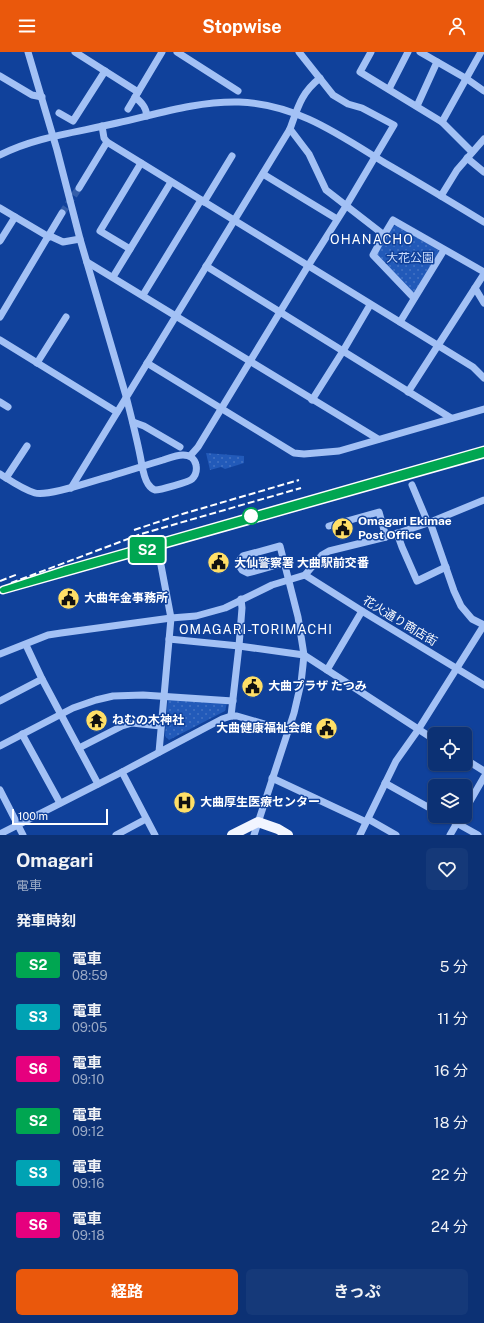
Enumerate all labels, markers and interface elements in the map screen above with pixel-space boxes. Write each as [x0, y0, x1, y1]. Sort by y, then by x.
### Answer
icon: menu [16, 15, 38, 37]
icon: person [446, 15, 468, 37]
text: Stopwise [202, 16, 282, 37]
district label: OHANACHO [330, 232, 414, 247]
park label: 大花公園 [386, 251, 434, 265]
unlabelled marker [242, 507, 260, 525]
place label: Omagari Ekimae Post Office [358, 514, 452, 542]
public building icon: Omagari Ekimae Post Office [329, 515, 355, 541]
line badge: S2 [129, 537, 165, 563]
text: S2 [138, 542, 156, 558]
public building icon: 大仙警察署 大曲駅前交番 [206, 550, 232, 576]
place label: 大仙警察署 大曲駅前交番 [234, 556, 370, 570]
public building icon: 大曲年金事務所 [55, 585, 81, 611]
place label: 大曲年金事務所 [84, 591, 168, 605]
street label: 花火通り商店街 [360, 593, 440, 649]
district label: OMAGARI-TORIMACHI [179, 622, 333, 637]
public building icon: 大曲プラザ たつみ [240, 673, 266, 699]
place label: 大曲プラザ たつみ [268, 679, 367, 693]
temple icon: ねむの木神社 [83, 707, 109, 733]
place label: ねむの木神社 [112, 713, 184, 727]
public building icon: 大曲健康福祉会館 [314, 715, 340, 741]
place label: 大曲健康福祉会館 [216, 721, 312, 735]
map controls [428, 727, 472, 823]
button: locate [428, 727, 472, 771]
button: layers [428, 779, 472, 823]
hospital icon: 大曲厚生医療センター [172, 789, 198, 815]
place label: 大曲厚生医療センター [200, 795, 320, 809]
scale bar [12, 807, 108, 826]
text: 100 m [18, 810, 48, 822]
button: heart [426, 848, 468, 890]
text: Omagari [16, 849, 93, 871]
text: 電車 [16, 878, 42, 893]
text: 発車時刻 [16, 912, 76, 929]
text: 電車 [72, 950, 102, 967]
text: S2 [29, 957, 47, 973]
text: 5 分 [440, 958, 468, 975]
text: 08:59 [72, 968, 108, 983]
text: 電車 [72, 1002, 102, 1019]
text: S3 [29, 1009, 48, 1025]
text: 11 分 [437, 1010, 468, 1027]
text: 09:05 [72, 1020, 107, 1035]
text: 電車 [72, 1054, 102, 1071]
text: S6 [29, 1061, 47, 1077]
text: 16 分 [434, 1062, 468, 1079]
text: 09:10 [72, 1072, 104, 1087]
text: 電車 [72, 1106, 102, 1123]
text: S2 [29, 1113, 47, 1129]
text: 18 分 [434, 1114, 468, 1131]
text: 09:12 [72, 1124, 104, 1139]
text: 電車 [72, 1158, 102, 1175]
text: S3 [29, 1165, 48, 1181]
text: 22 分 [431, 1166, 468, 1183]
text: 09:16 [72, 1176, 104, 1191]
text: 電車 [72, 1210, 102, 1227]
text: S6 [29, 1217, 47, 1233]
text: 24 分 [431, 1218, 468, 1235]
text: 09:18 [72, 1228, 105, 1243]
button: 経路 [16, 1269, 238, 1315]
button: きっぷ [246, 1269, 468, 1315]

